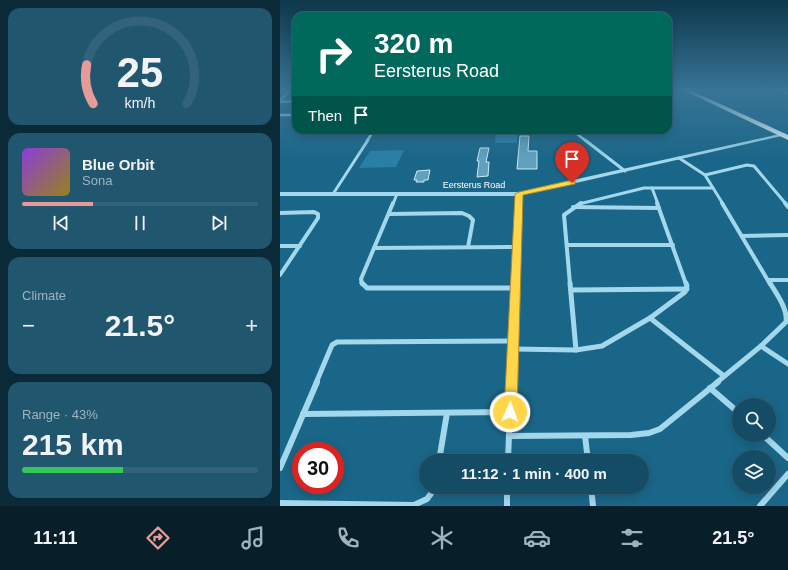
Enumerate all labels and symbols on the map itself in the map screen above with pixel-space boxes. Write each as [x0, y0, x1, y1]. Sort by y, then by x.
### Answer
pin [555, 142, 589, 183]
street label: Eersterus Road [443, 180, 505, 190]
position arrow [489, 391, 531, 433]
speed limit sign: 30 [292, 442, 344, 494]

